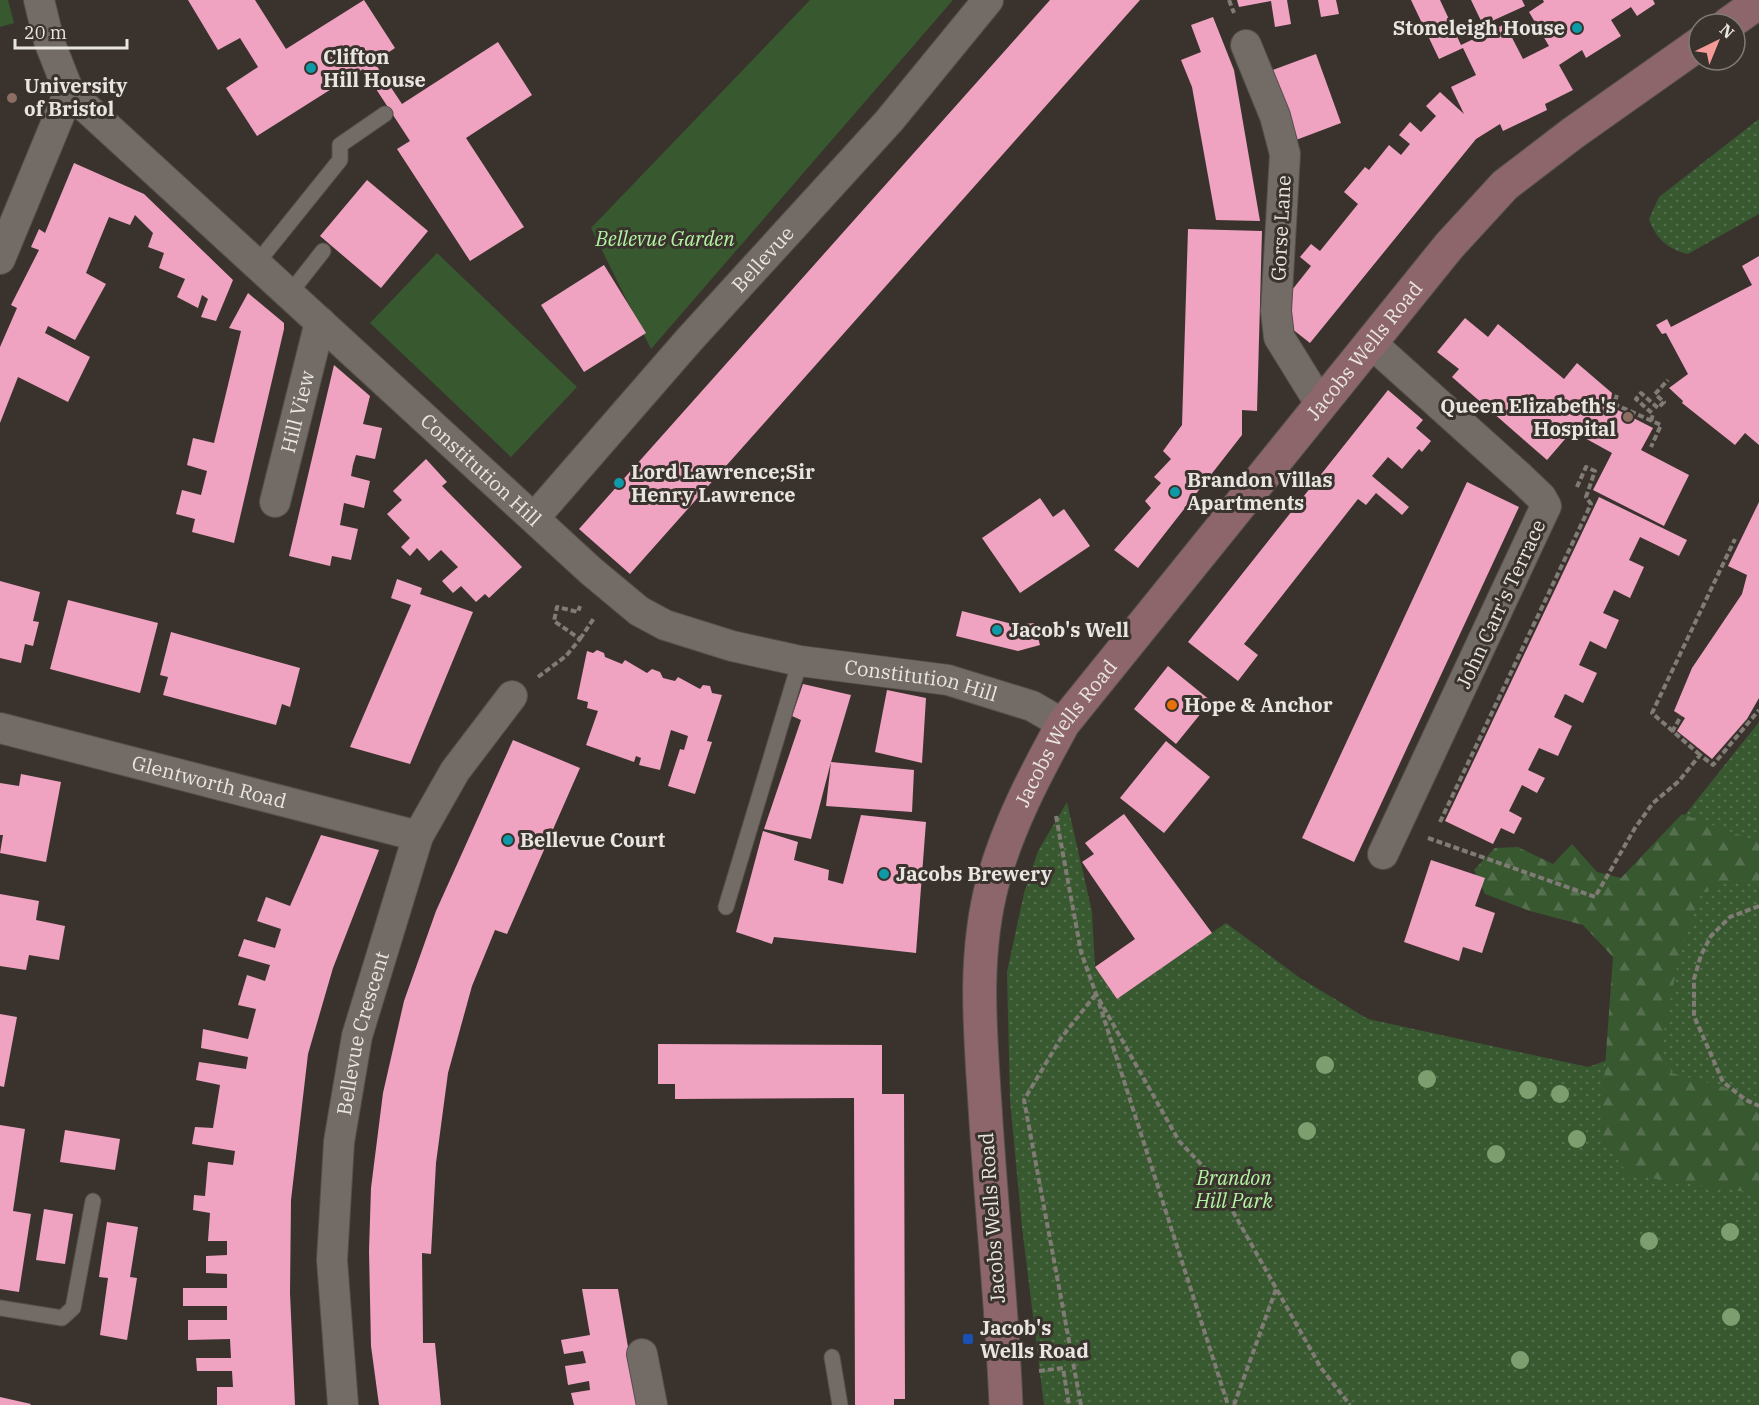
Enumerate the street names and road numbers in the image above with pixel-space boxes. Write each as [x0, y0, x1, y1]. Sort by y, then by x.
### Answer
street label: Gorse Lane [1264, 174, 1297, 282]
street label: Bellevue [725, 220, 800, 298]
street label: Jacobs Wells Road [1300, 275, 1428, 426]
street label: Hill View [274, 367, 320, 456]
street label: Constitution Hill [415, 407, 548, 532]
street label: John Carr's Terrace [1450, 515, 1552, 693]
street label: Constitution Hill [843, 653, 1001, 708]
street label: Jacobs Wells Road [1008, 654, 1123, 811]
street label: Glentworth Road [129, 749, 289, 814]
street label: Bellevue Crescent [330, 948, 395, 1117]
street label: Jacobs Wells Road [972, 1132, 1011, 1304]

